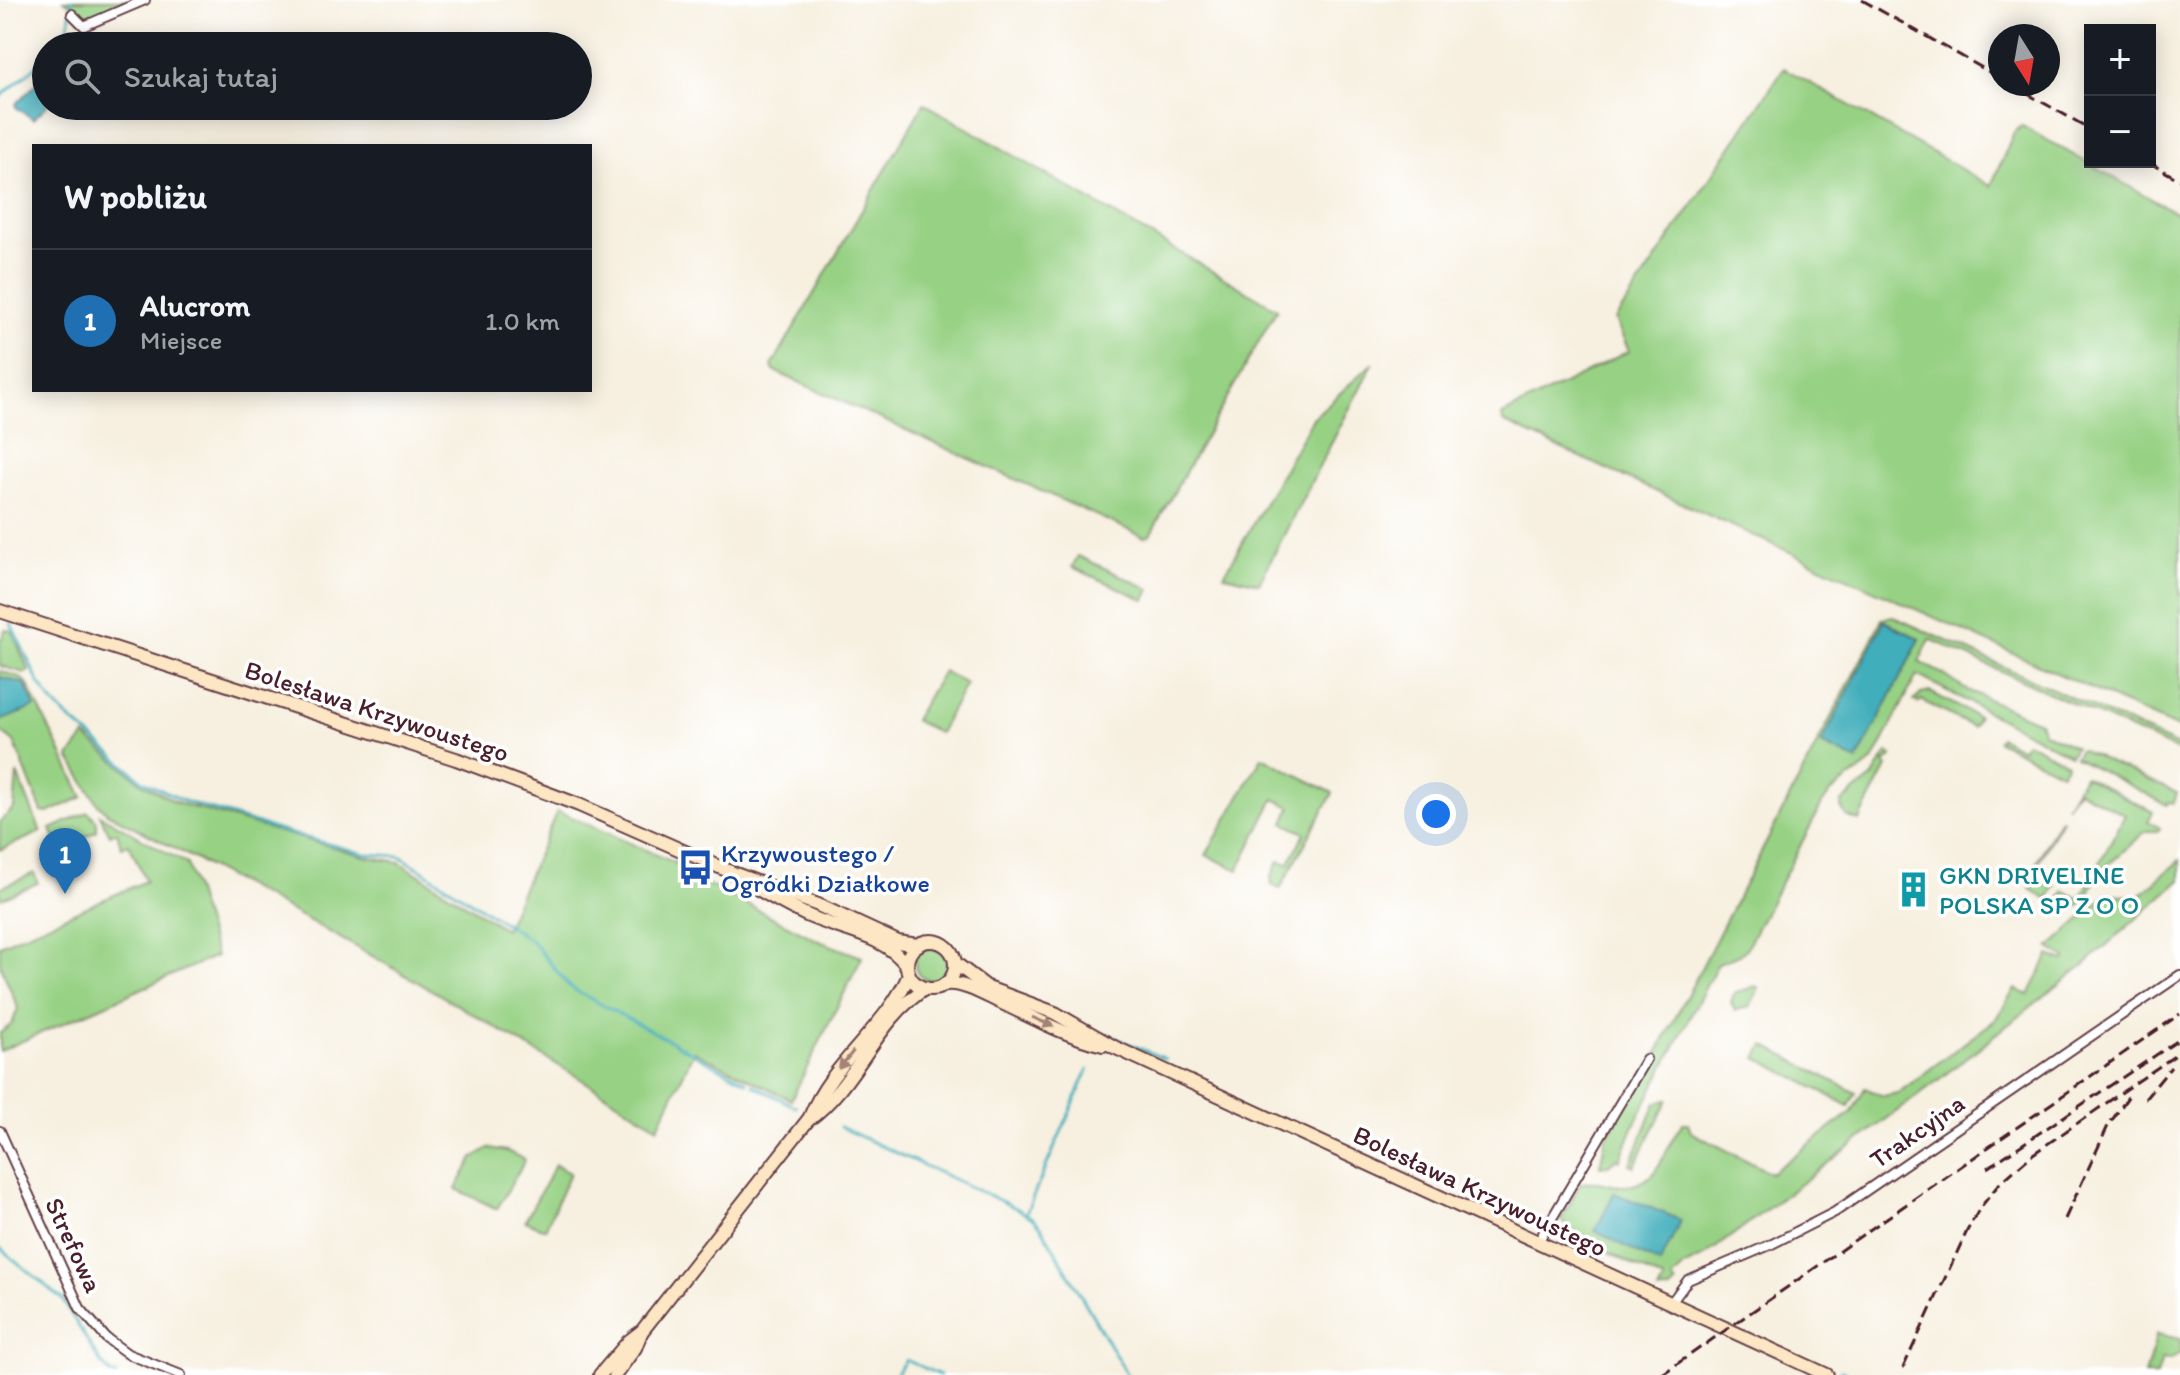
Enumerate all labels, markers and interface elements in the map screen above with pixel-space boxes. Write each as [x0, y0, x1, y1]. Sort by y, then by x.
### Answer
north arrow [1988, 24, 2060, 96]
map controls [2084, 24, 2156, 168]
button: + [2084, 24, 2156, 96]
search box [32, 32, 592, 120]
icon: search [60, 54, 104, 98]
text: Szukaj tutaj [124, 58, 278, 95]
button: − [2084, 96, 2156, 168]
text: W pobliżu [64, 176, 207, 217]
text: Alucrom [140, 287, 250, 324]
text: 1 [84, 305, 96, 337]
text: 1.0 km [485, 305, 560, 337]
text: Miejsce [140, 324, 222, 356]
street label: Bolesława Krzywoustego [241, 653, 513, 769]
your location [1416, 794, 1456, 834]
pin: 1 [39, 828, 91, 894]
place label: Krzywoustego / Ogródki Działkowe [721, 837, 930, 899]
bus stop icon: Krzywoustego / Ogródki Działkowe [676, 849, 714, 887]
place label: GKN DRIVELINE POLSKA SP Z O O [1939, 859, 2139, 921]
building icon: GKN DRIVELINE POLSKA SP Z O O [1894, 871, 1932, 909]
one-way arrow [1031, 1015, 1054, 1028]
one-way arrow [838, 1050, 855, 1070]
street label: Trakcyjna [1864, 1087, 1971, 1175]
street label: Bolesława Krzywoustego [1348, 1118, 1612, 1264]
street label: Strefowa [38, 1193, 110, 1298]

